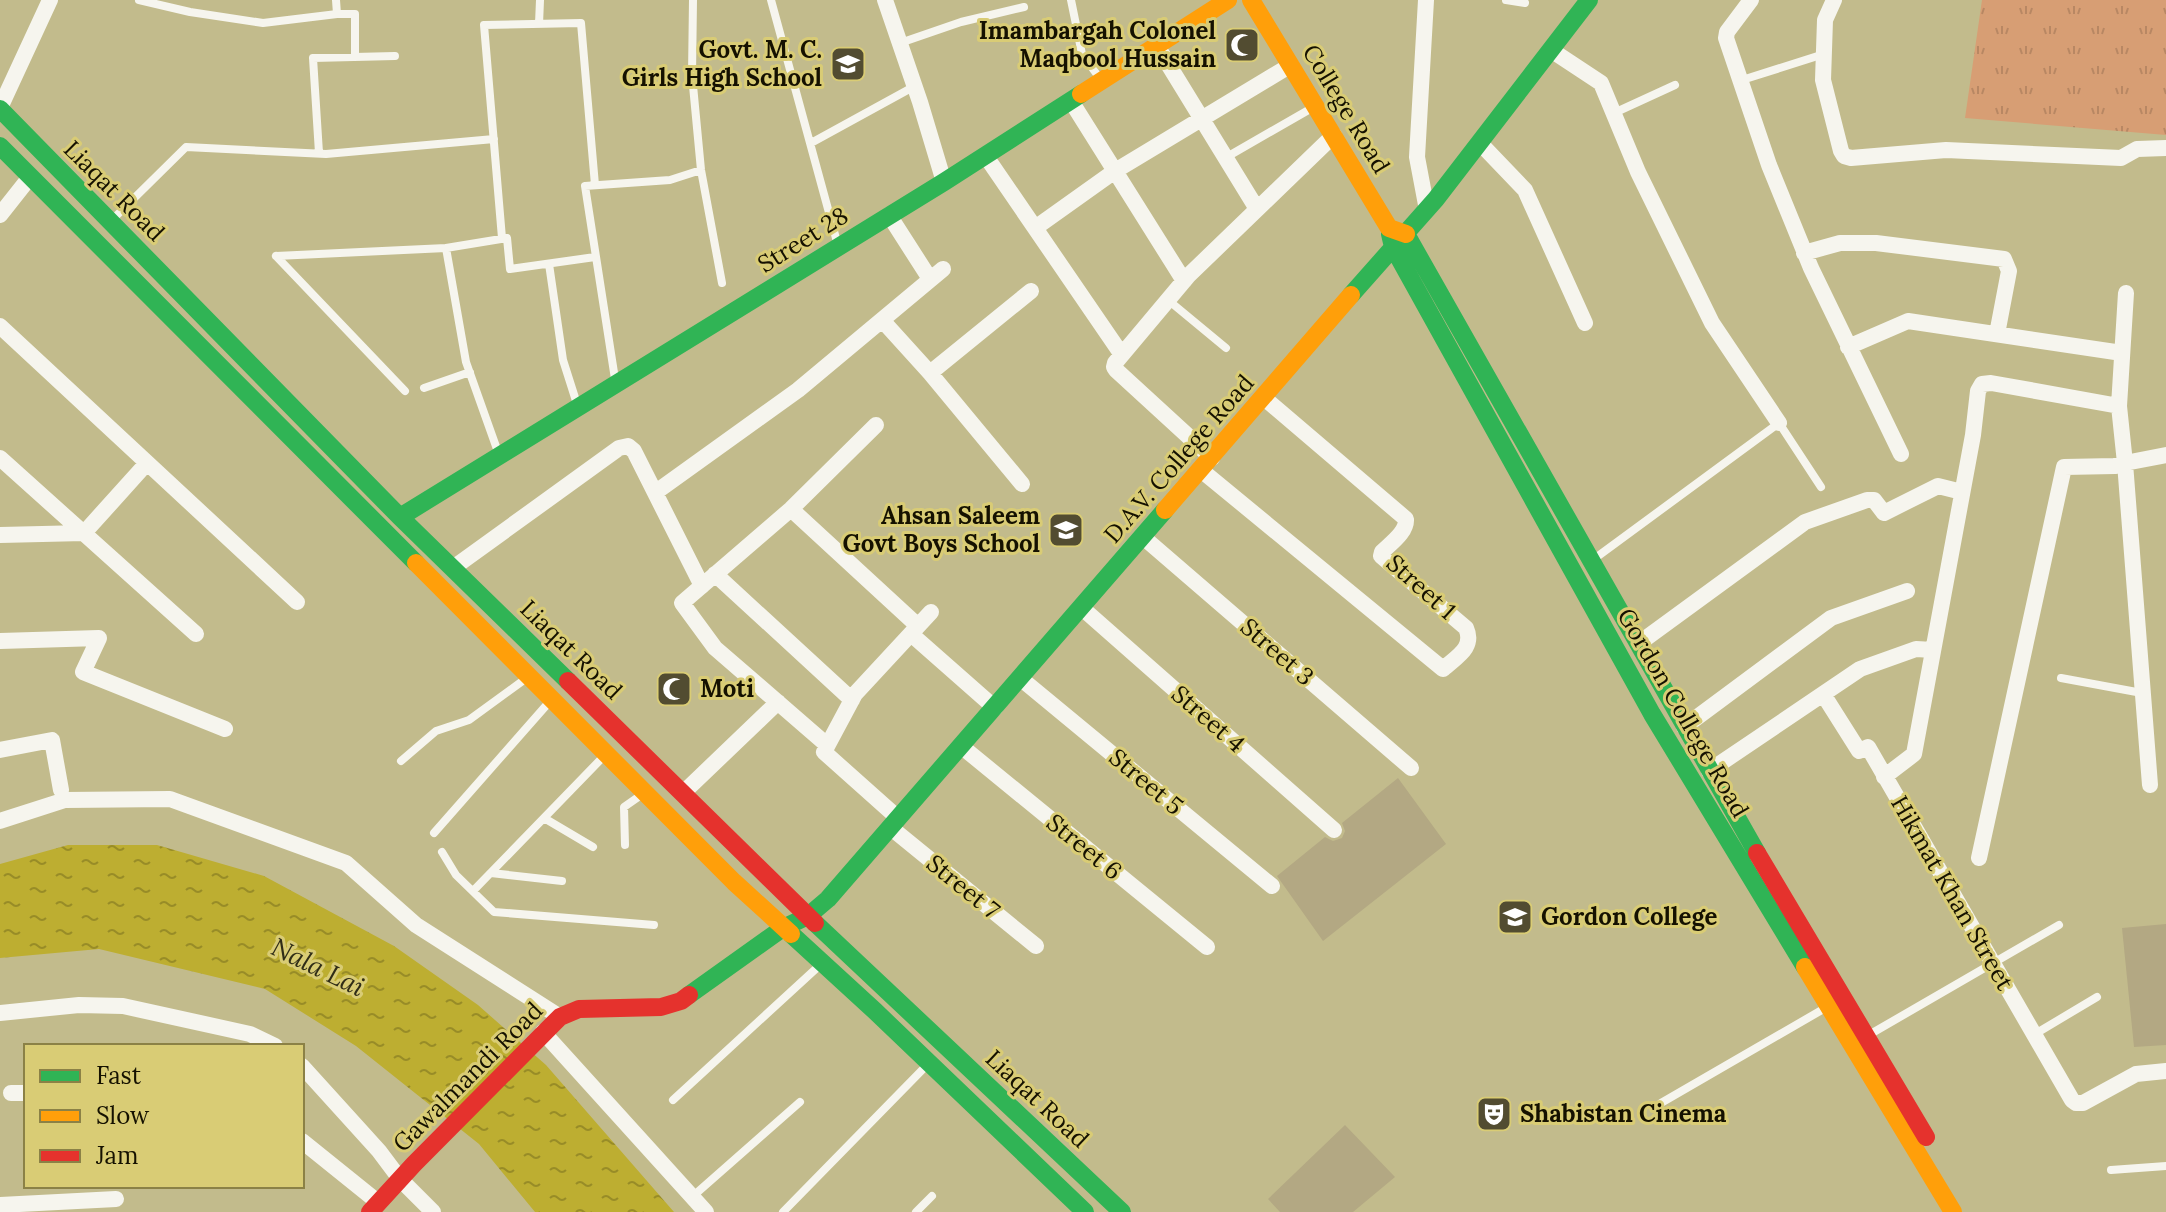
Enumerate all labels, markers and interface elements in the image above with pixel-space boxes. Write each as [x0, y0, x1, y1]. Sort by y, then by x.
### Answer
place label: Imambargah Colonel Maqbool Hussain [979, 15, 1216, 74]
mosque icon: Imambargah Colonel Maqbool Hussain [1223, 26, 1261, 64]
place label: Govt. M. C. Girls High School [622, 34, 822, 93]
street label: College Road [1296, 39, 1397, 179]
school or university icon: Govt. M. C. Girls High School [829, 45, 867, 83]
street label: Liaqat Road [57, 134, 171, 248]
street label: Street 28 [752, 200, 854, 279]
street label: D.A.V. College Road [1097, 368, 1260, 549]
place label: Ahsan Saleem Govt Boys School [843, 500, 1040, 559]
school or university icon: Ahsan Saleem Govt Boys School [1047, 511, 1085, 549]
street label: Street 1 [1380, 547, 1463, 626]
street label: Liaqat Road [514, 593, 629, 706]
street label: Gordon College Road [1611, 602, 1756, 823]
street label: Street 3 [1234, 611, 1321, 692]
mosque icon: Moti [655, 670, 693, 708]
place label: Moti [700, 673, 754, 704]
street label: Street 4 [1165, 678, 1251, 759]
street label: Street 5 [1103, 742, 1190, 822]
street label: Hikmat Khan Street [1884, 790, 2021, 996]
street label: Street 6 [1040, 807, 1128, 886]
street label: Street 7 [920, 848, 1006, 926]
school or university icon: Gordon College [1496, 898, 1534, 936]
place label: Gordon College [1541, 901, 1718, 932]
water label: Nala Lai [266, 930, 371, 1003]
street label: Gawalmandi Road [386, 995, 549, 1158]
street label: Liaqat Road [979, 1043, 1096, 1154]
legend [24, 1044, 304, 1188]
text: Fast [96, 1060, 142, 1091]
theatre icon: Shabistan Cinema [1475, 1095, 1513, 1133]
place label: Shabistan Cinema [1520, 1098, 1727, 1129]
text: Slow [96, 1100, 150, 1131]
text: Jam [95, 1140, 138, 1171]

